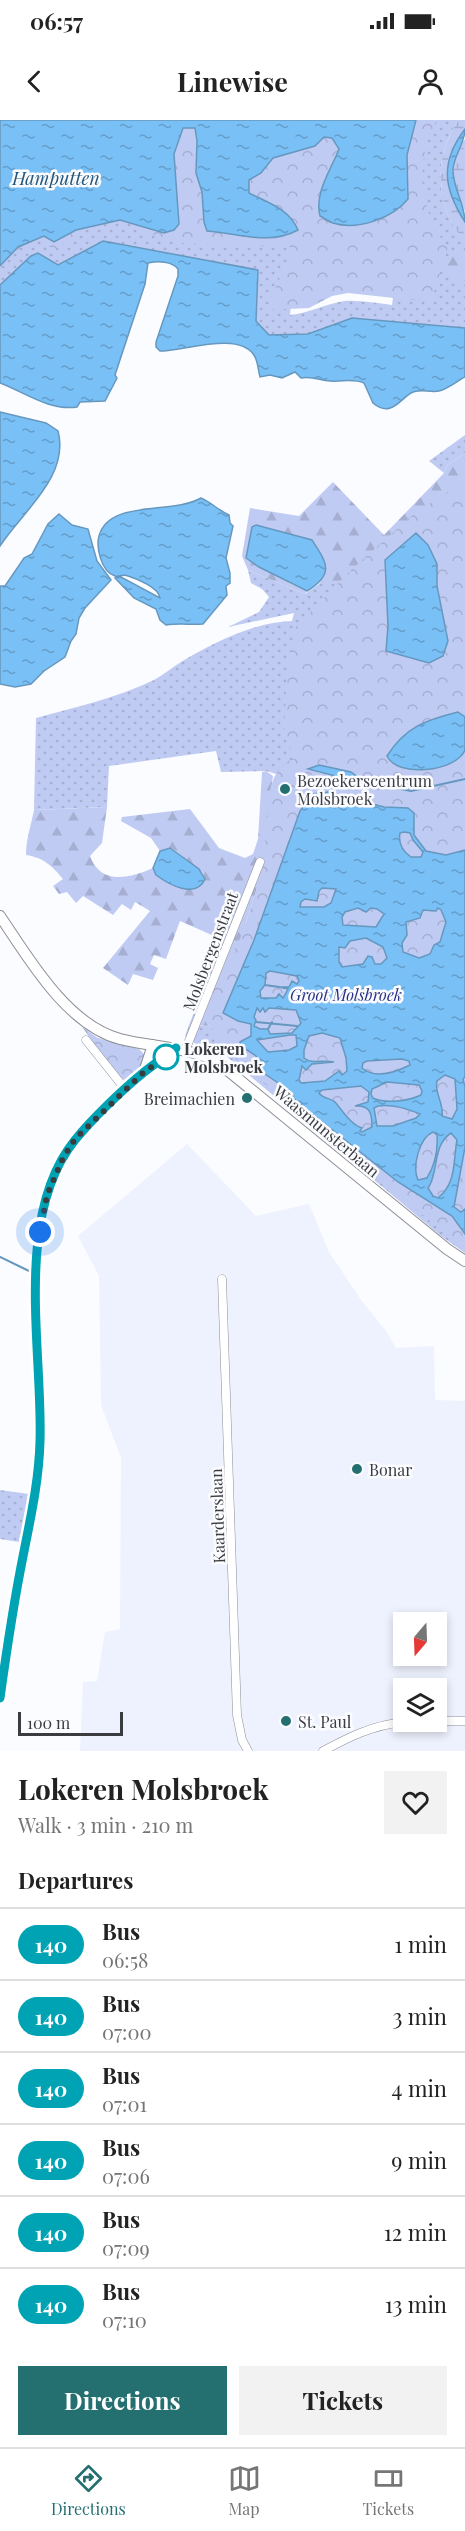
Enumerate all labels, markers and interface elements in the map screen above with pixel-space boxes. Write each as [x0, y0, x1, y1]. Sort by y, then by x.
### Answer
text: 06:57 [30, 6, 83, 36]
text: Linewise [177, 63, 288, 99]
icon: back [18, 65, 51, 98]
icon: person [414, 65, 447, 98]
water label: Hamputten [11, 166, 100, 190]
place label: Bezoekerscentrum Molsbroek [297, 770, 432, 809]
marker: Bezoekerscentrum Molsbroek [278, 782, 292, 796]
street label: Molsbergenstraat [178, 888, 242, 1013]
park label: Groot Molsbroek [290, 984, 402, 1005]
place label: Lokeren Molsbroek [184, 1038, 264, 1077]
marker: Lokeren Molsbroek [153, 1044, 179, 1070]
street label: Waasmunsterbaan [269, 1080, 385, 1182]
place label: Breimachien [144, 1088, 235, 1109]
marker: Breimachien [240, 1091, 254, 1105]
your location [25, 1217, 55, 1247]
place label: Bonar [369, 1459, 412, 1480]
marker: Bonar [350, 1462, 364, 1476]
street label: Kaarderslaan [205, 1468, 229, 1564]
north arrow [393, 1612, 447, 1666]
map controls [393, 1612, 447, 1732]
button: layers [393, 1678, 447, 1732]
scale bar [18, 1709, 123, 1736]
place label: St. Paul [298, 1711, 352, 1732]
text: 100 m [27, 1712, 70, 1733]
marker: St. Paul [279, 1714, 293, 1728]
text: Lokeren Molsbroek [18, 1770, 269, 1807]
button: heart [384, 1771, 447, 1834]
text: Walk · 3 min · 210 m [18, 1811, 193, 1838]
text: Departures [18, 1865, 133, 1895]
text: Bus [102, 1916, 140, 1946]
text: 1 min [394, 1929, 447, 1959]
text: 140 [35, 1930, 67, 1958]
text: 06:58 [102, 1946, 148, 1973]
text: Bus [102, 1988, 140, 2018]
text: 3 min [392, 2001, 447, 2031]
text: 140 [35, 2002, 67, 2030]
text: 07:00 [102, 2018, 151, 2045]
text: Bus [102, 2060, 140, 2090]
text: 4 min [392, 2073, 447, 2103]
text: 140 [35, 2074, 67, 2102]
text: 07:01 [102, 2090, 147, 2117]
text: Bus [102, 2132, 140, 2162]
text: 9 min [391, 2145, 447, 2175]
text: 140 [35, 2146, 67, 2174]
text: 07:06 [102, 2162, 150, 2189]
text: Bus [102, 2204, 140, 2234]
text: 12 min [384, 2217, 447, 2247]
text: 140 [35, 2218, 67, 2246]
text: 07:09 [102, 2234, 150, 2261]
text: Bus [102, 2276, 140, 2306]
text: 13 min [385, 2289, 447, 2319]
text: 140 [35, 2290, 67, 2318]
text: 07:10 [102, 2306, 147, 2333]
button: Directions [18, 2366, 227, 2435]
button: Tickets [239, 2366, 447, 2435]
tab: Directions [51, 2462, 126, 2519]
tab: Map [228, 2462, 261, 2519]
tab: Tickets [362, 2462, 414, 2519]

